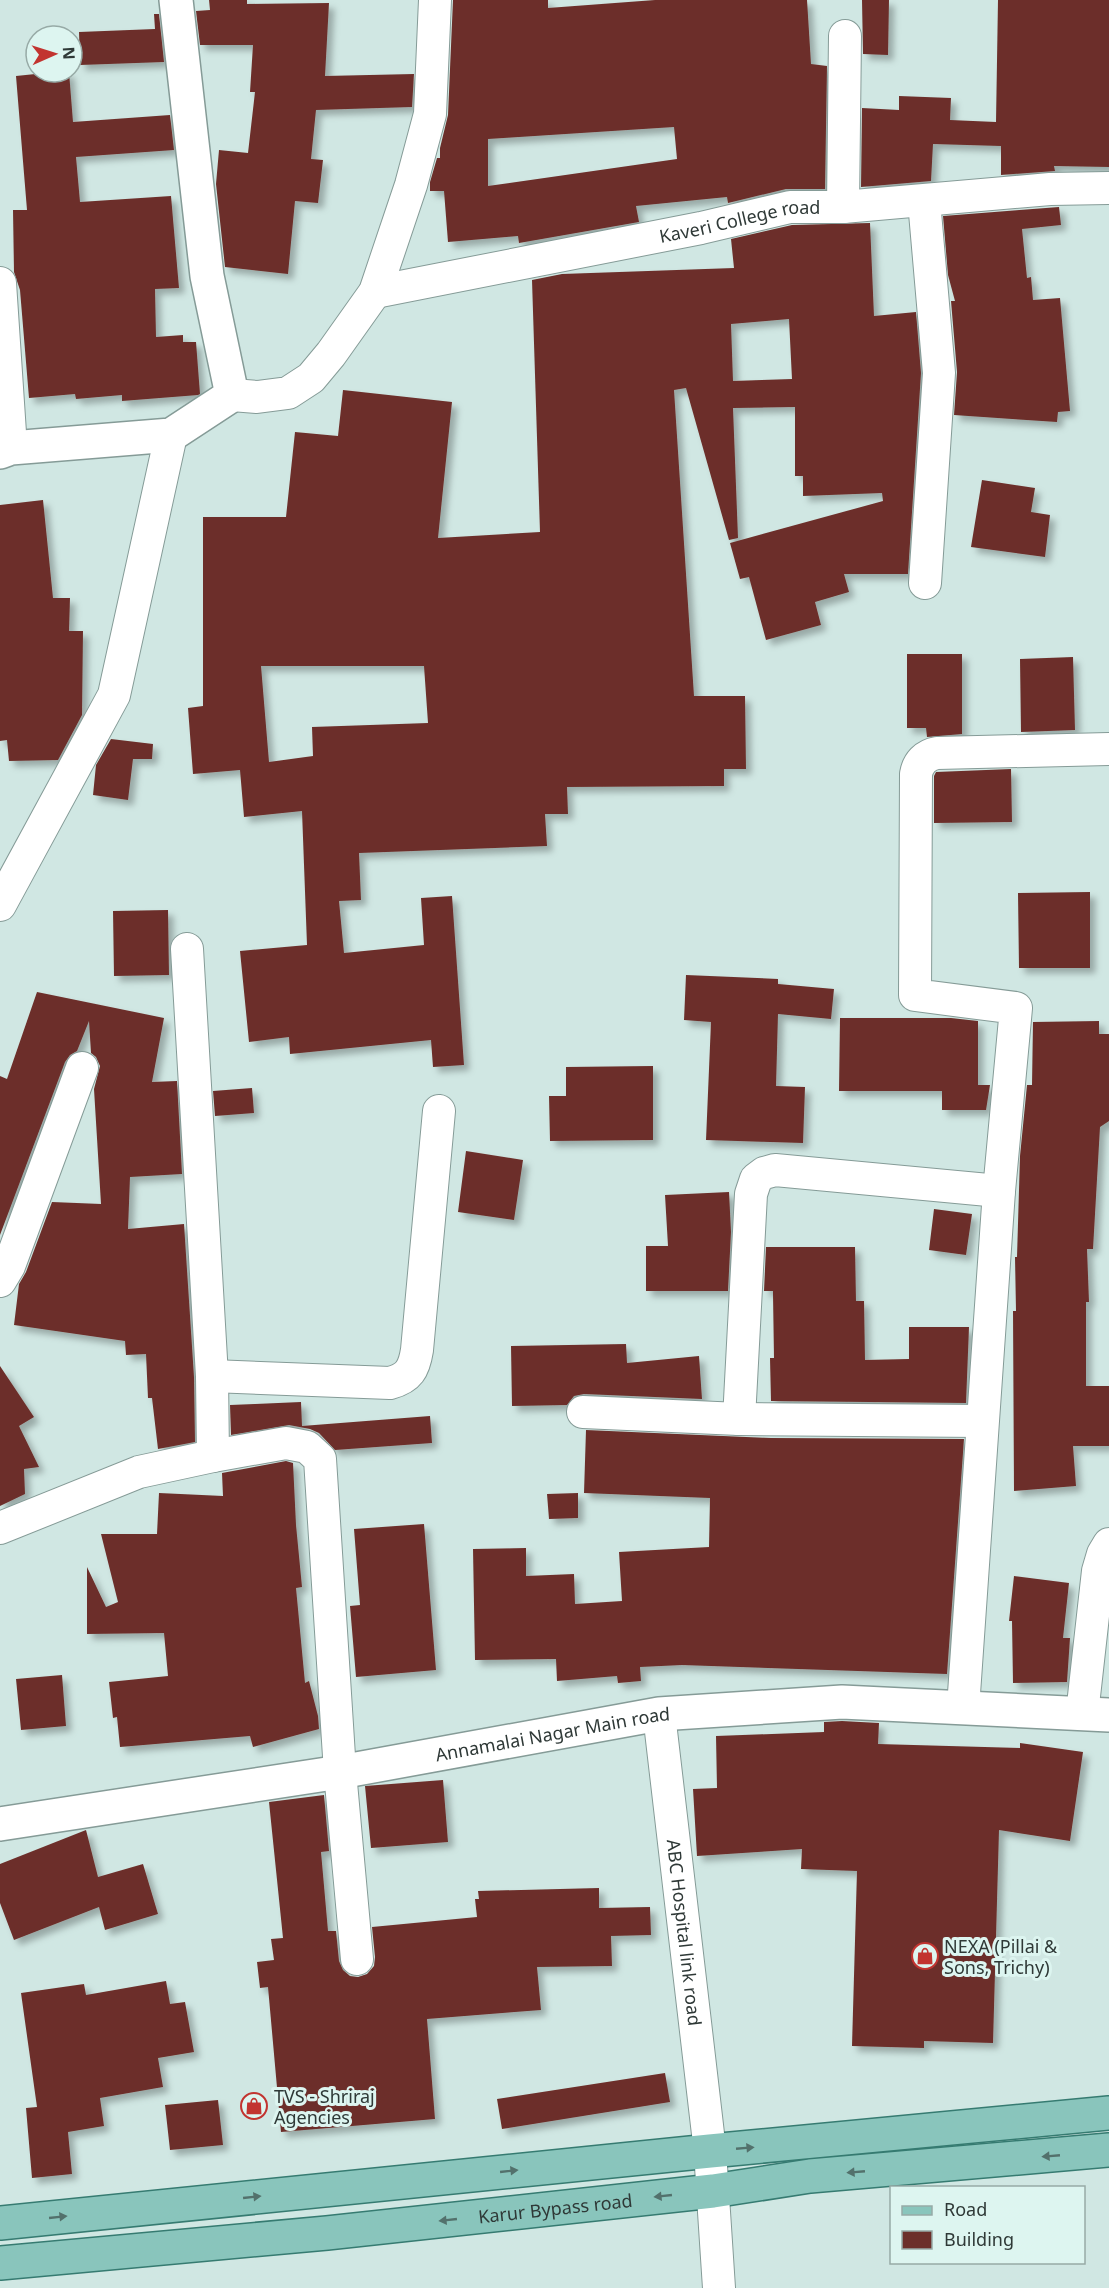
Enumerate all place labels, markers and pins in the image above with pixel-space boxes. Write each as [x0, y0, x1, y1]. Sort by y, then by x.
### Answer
place label: NEXA (Pillai & Sons, Trichy) [944, 1934, 1058, 1979]
shop icon: NEXA (Pillai & Sons, Trichy) [910, 1941, 940, 1971]
place label: TVS - Shriraj Agencies [274, 2084, 375, 2129]
shop icon: TVS - Shriraj Agencies [239, 2091, 269, 2121]

